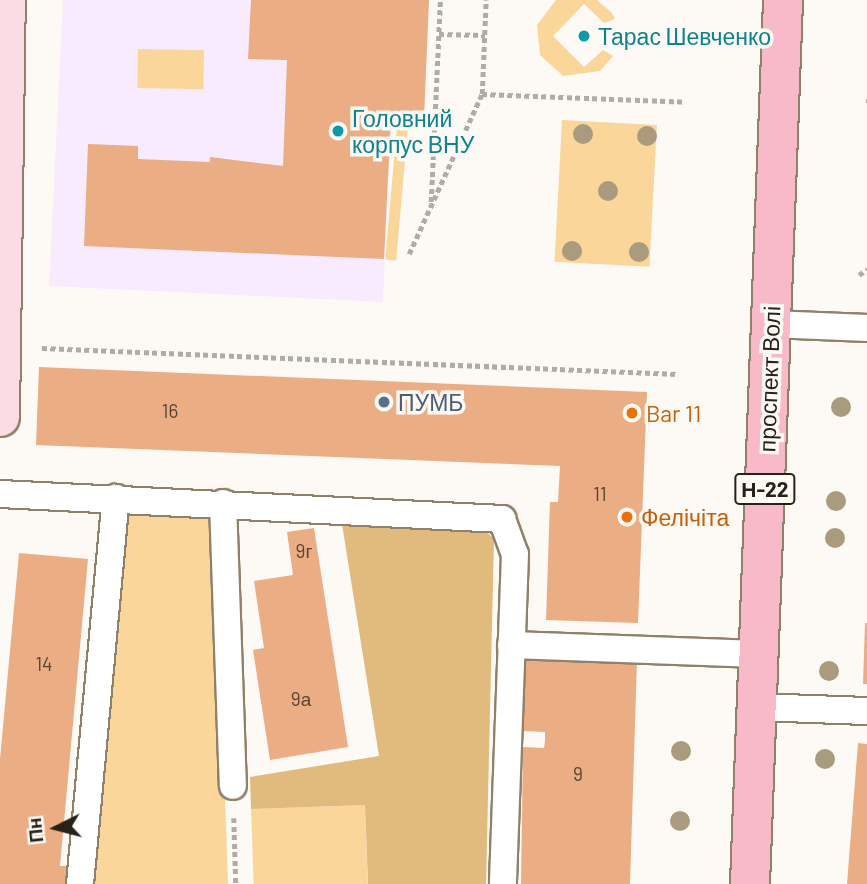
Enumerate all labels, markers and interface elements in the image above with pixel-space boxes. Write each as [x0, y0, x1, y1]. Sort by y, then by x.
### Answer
place label: Тарас Шевченко [598, 22, 771, 50]
marker: Тарас Шевченко [576, 28, 592, 44]
place label: Головний корпус ВНУ [352, 104, 474, 158]
marker: Головний корпус ВНУ [330, 123, 346, 139]
street label: проспект Волі [753, 305, 785, 453]
place label: ПУМБ [398, 388, 463, 416]
marker: ПУМБ [376, 394, 392, 410]
place label: Bar 11 [646, 399, 701, 427]
house number: 16 [162, 400, 178, 422]
marker: Bar 11 [624, 405, 640, 421]
road number: Н-22 [734, 472, 796, 506]
house number: 11 [593, 483, 607, 505]
place label: Фелічіта [641, 503, 729, 531]
marker: Фелічіта [619, 509, 635, 525]
house number: 9г [296, 540, 312, 562]
house number: 14 [35, 653, 53, 675]
house number: 9а [291, 688, 311, 710]
house number: 9 [573, 763, 583, 785]
north arrow [21, 793, 91, 863]
text: Пн [22, 817, 47, 844]

